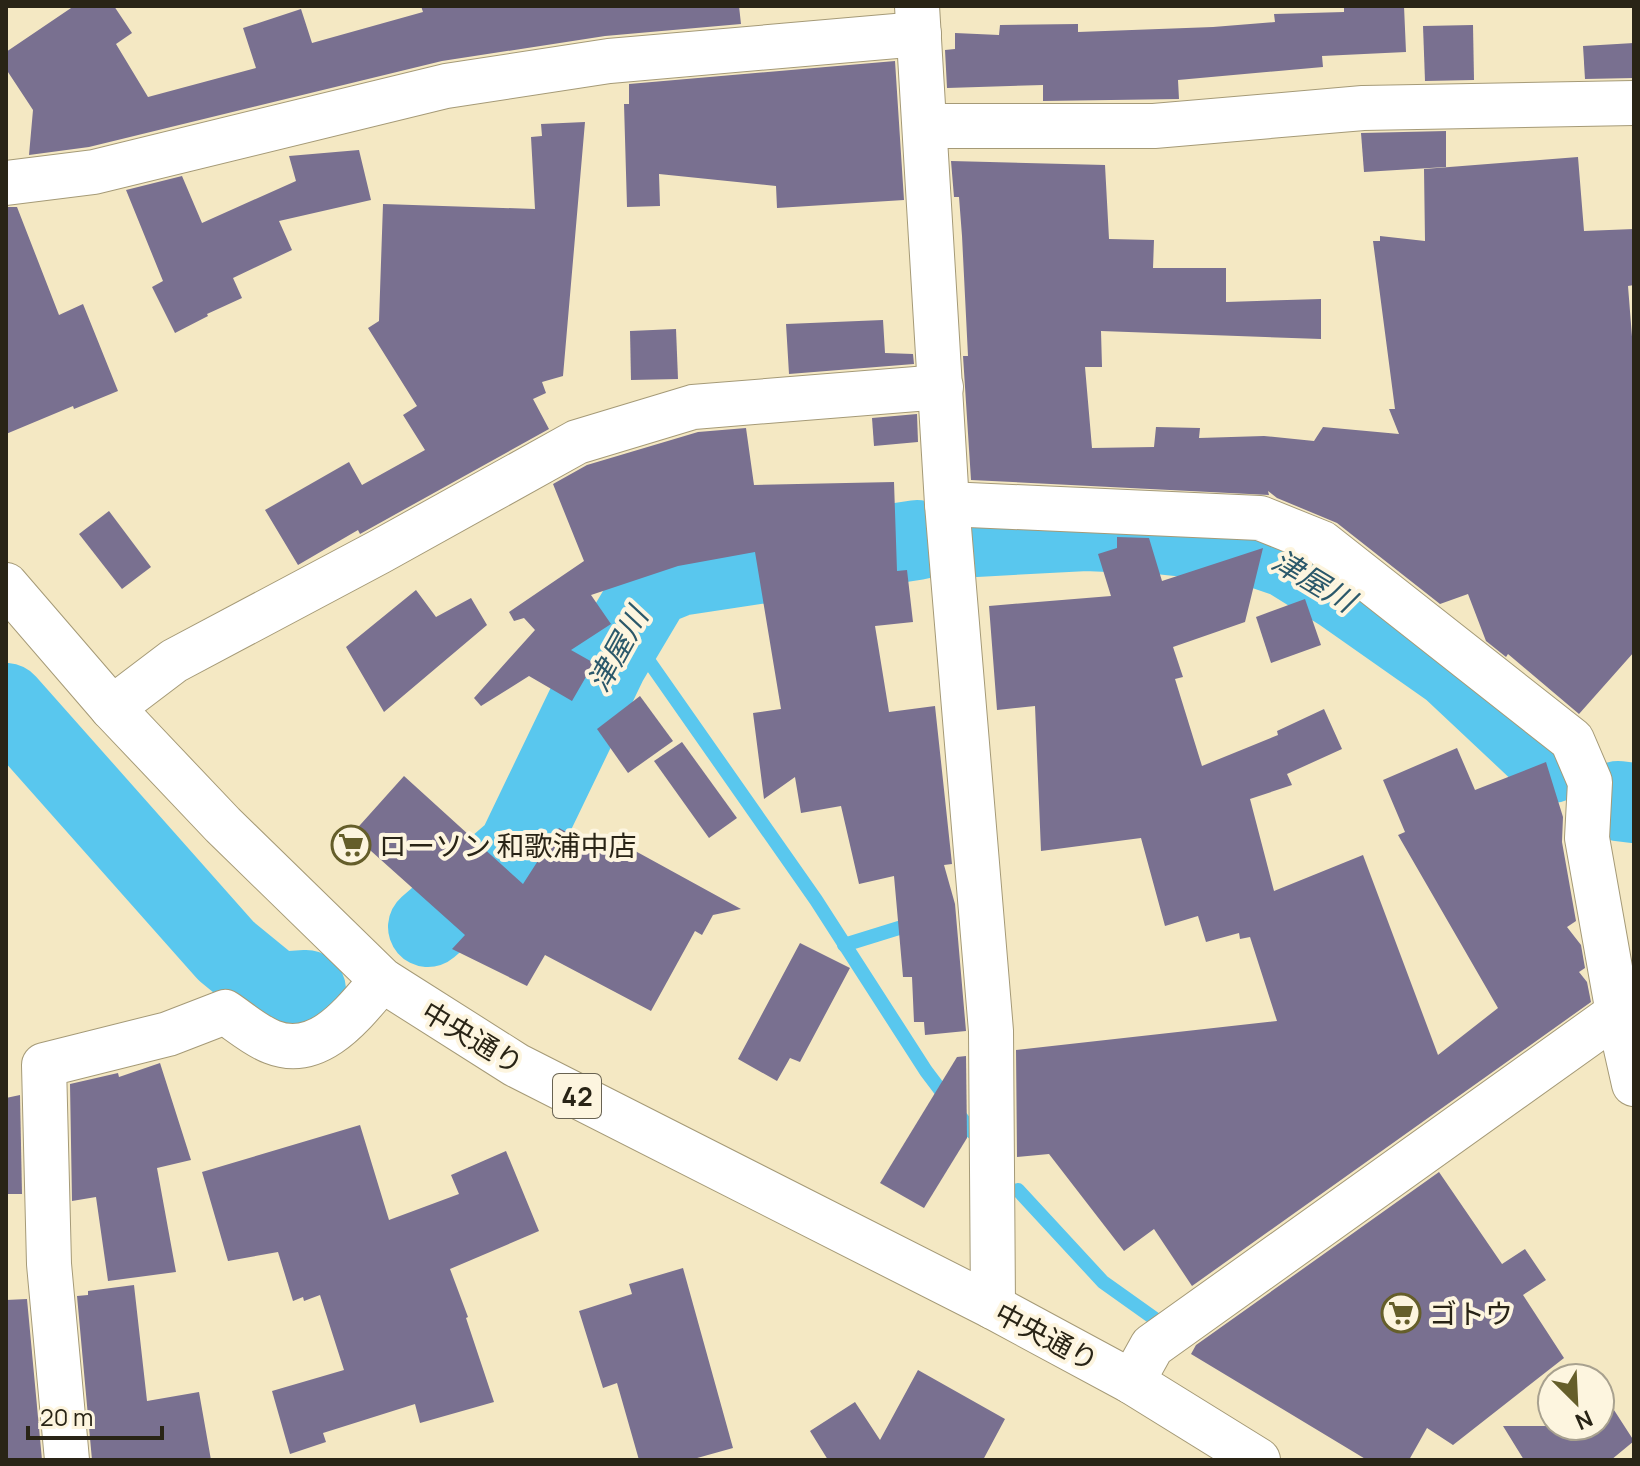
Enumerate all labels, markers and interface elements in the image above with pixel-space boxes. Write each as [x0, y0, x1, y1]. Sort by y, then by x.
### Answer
water label: 津屋川 [1265, 539, 1366, 622]
water label: 津屋川 [577, 597, 658, 698]
supermarket icon: ローソン 和歌浦中店 [330, 824, 372, 866]
place label: ローソン 和歌浦中店 [379, 826, 637, 864]
street label: 中央通り [415, 992, 531, 1082]
road number: 42 [553, 1074, 601, 1118]
supermarket icon: ゴトウ [1380, 1292, 1422, 1334]
street label: 中央通り [989, 1293, 1105, 1379]
place label: ゴトウ [1429, 1294, 1513, 1332]
north arrow [1536, 1362, 1616, 1442]
scale bar [28, 1390, 162, 1440]
text: 20 m [40, 1400, 93, 1433]
text: N [1571, 1403, 1597, 1437]

